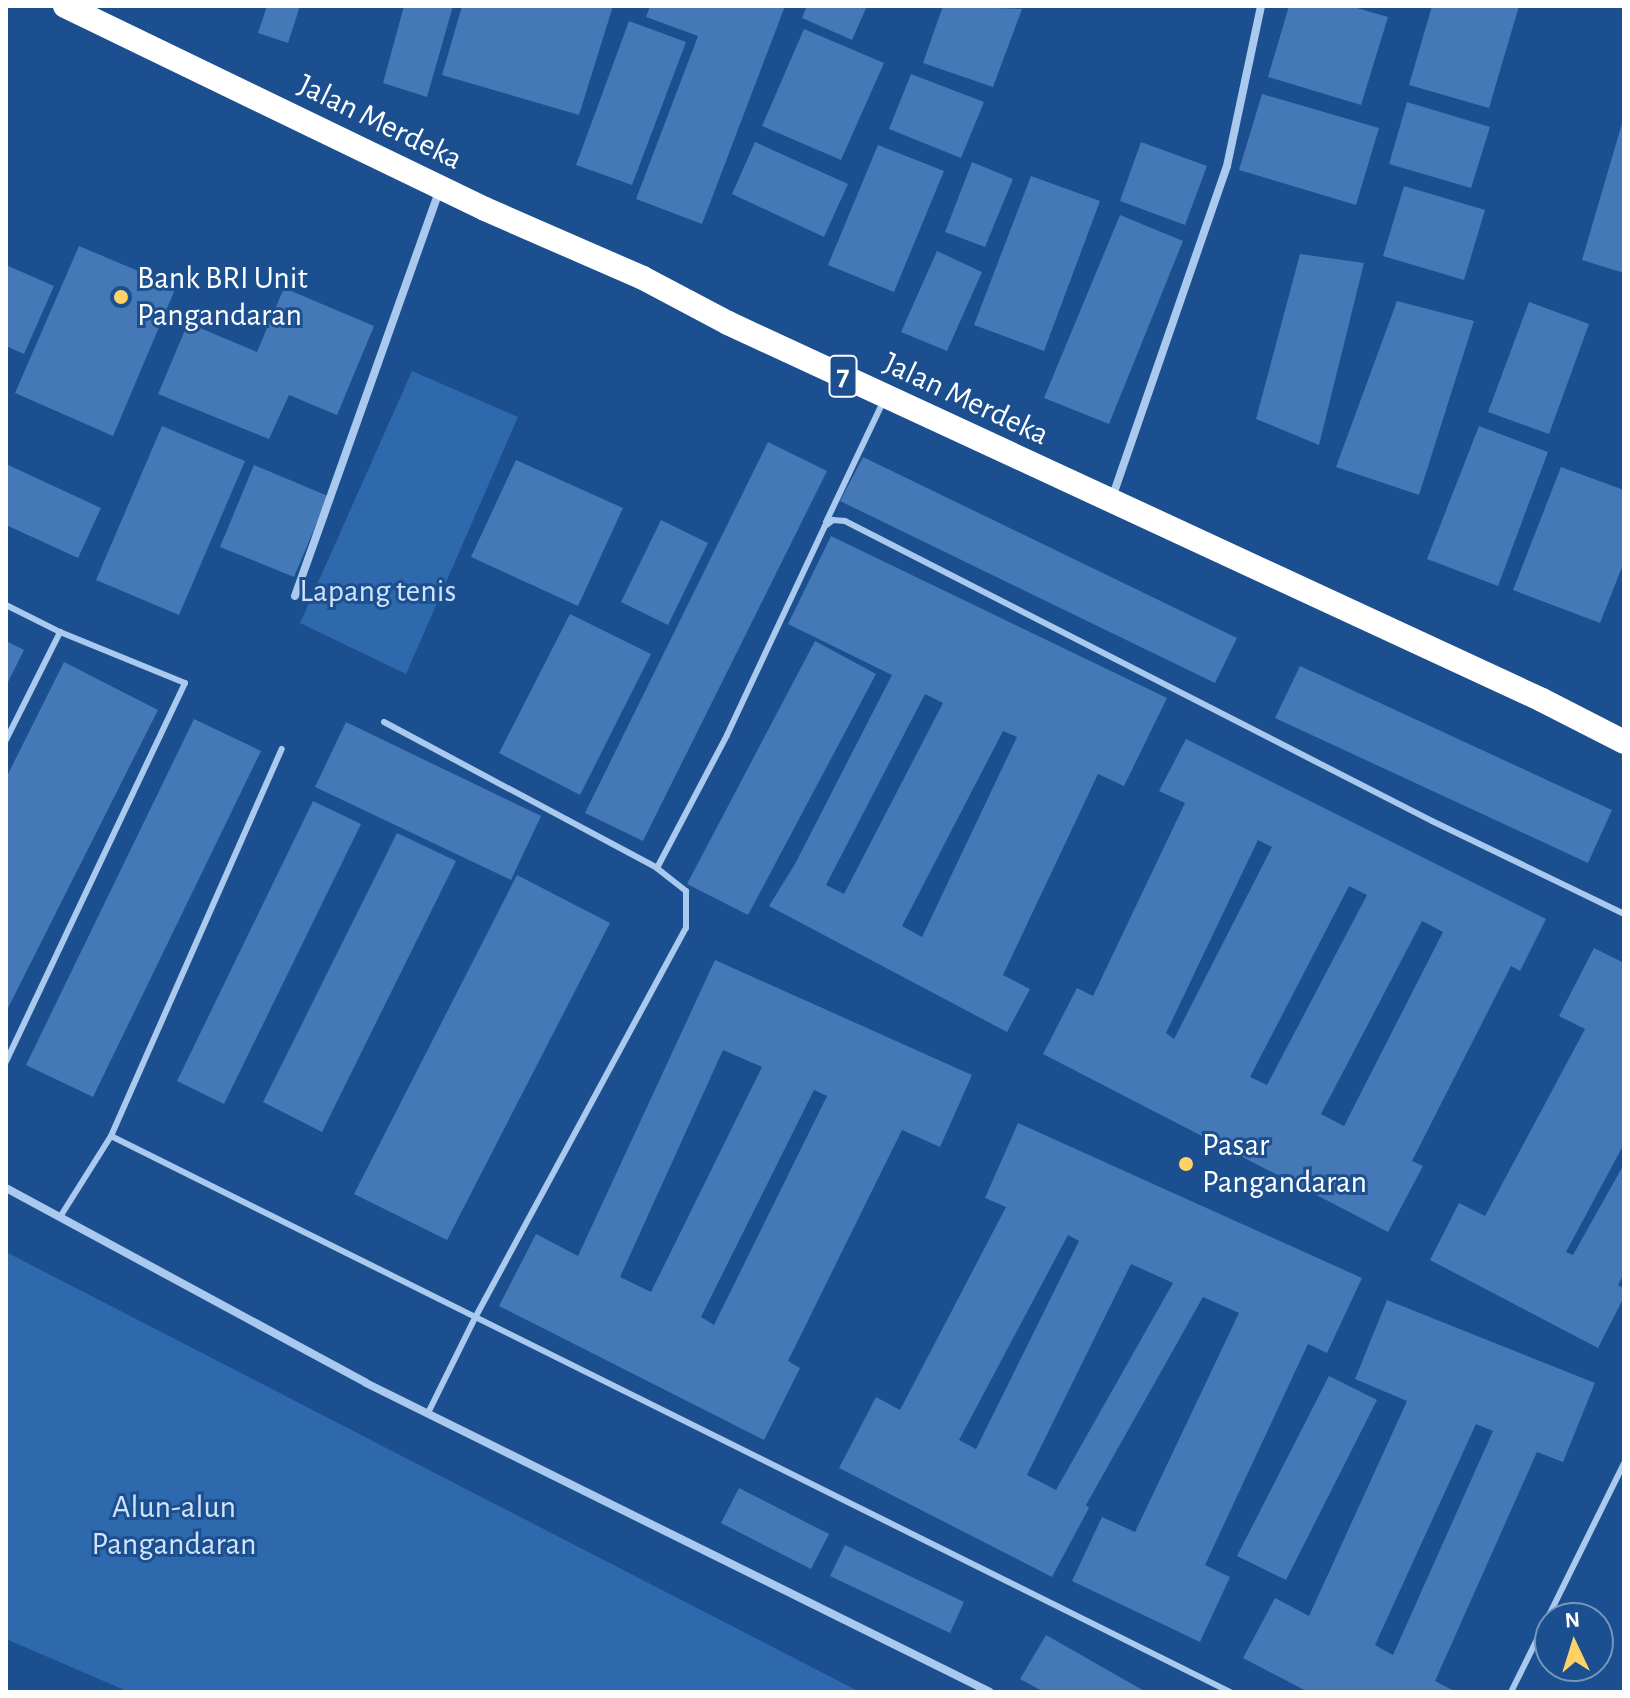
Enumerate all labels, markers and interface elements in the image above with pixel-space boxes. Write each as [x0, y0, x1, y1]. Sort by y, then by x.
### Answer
street label: Jalan Merdeka [292, 66, 468, 178]
place label: Bank BRI Unit Pangandaran [137, 260, 308, 335]
marker: Bank BRI Unit Pangandaran [112, 288, 130, 306]
street label: Jalan Merdeka [877, 344, 1055, 454]
road number: 7 [827, 350, 859, 402]
park label: Lapang tenis [300, 572, 456, 610]
place label: Pasar Pangandaran [1202, 1127, 1367, 1202]
marker: Pasar Pangandaran [1177, 1155, 1195, 1173]
park label: Alun-alun Pangandaran [92, 1489, 256, 1564]
north arrow [1534, 1602, 1614, 1682]
text: N [1564, 1609, 1581, 1632]

